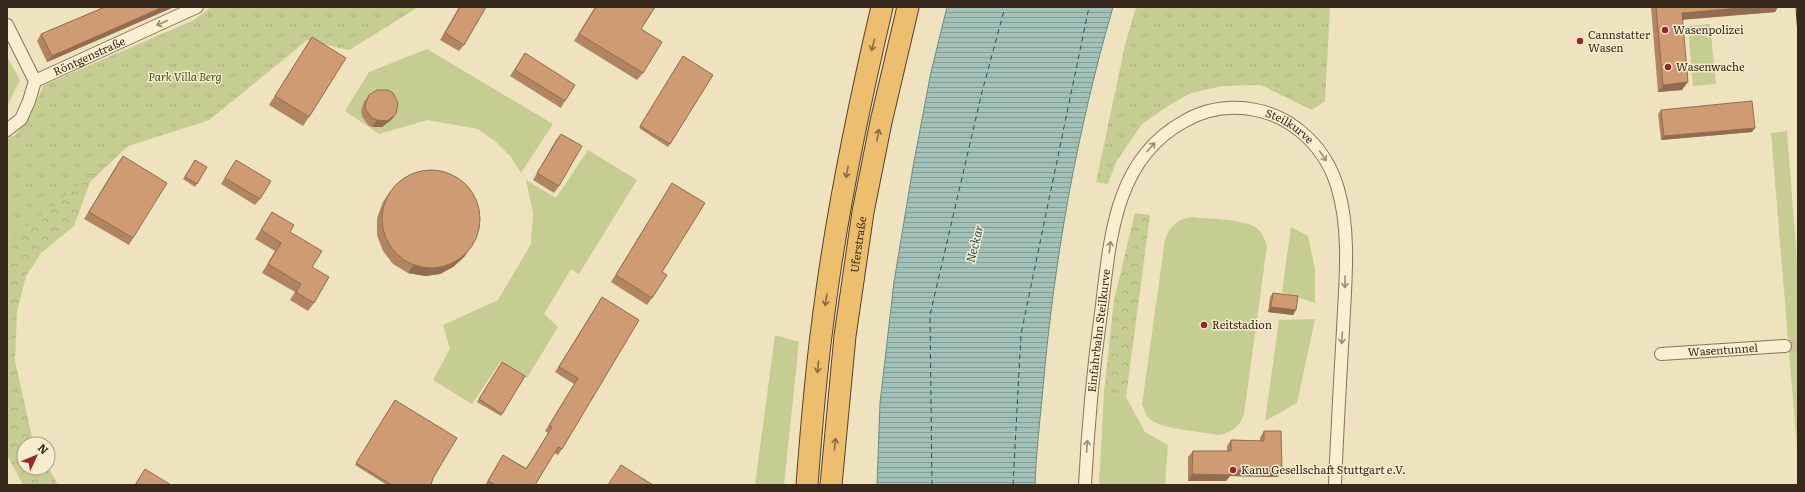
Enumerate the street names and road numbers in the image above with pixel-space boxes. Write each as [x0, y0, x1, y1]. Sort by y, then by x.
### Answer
street label: Röntgenstraße [50, 32, 128, 79]
street label: Steilkurve [1264, 104, 1318, 147]
street label: Uferstraße [845, 215, 869, 274]
street label: Einfahrbahn Steilkurve [1083, 268, 1113, 393]
street label: Wasentunnel [1687, 339, 1759, 359]

